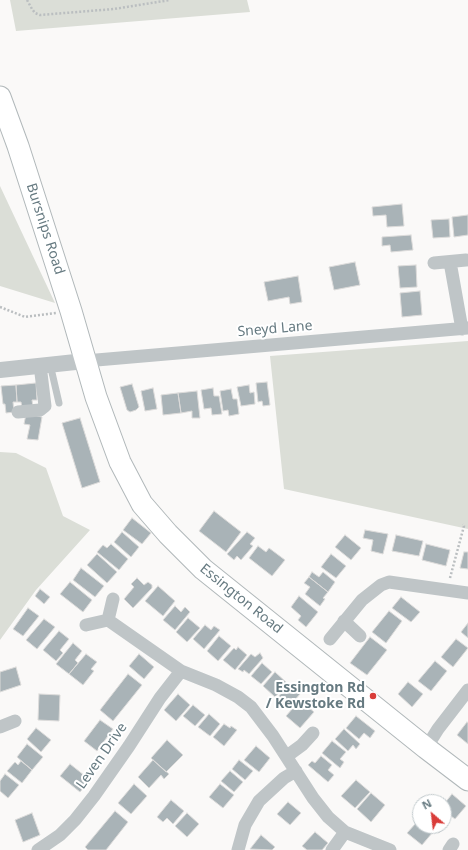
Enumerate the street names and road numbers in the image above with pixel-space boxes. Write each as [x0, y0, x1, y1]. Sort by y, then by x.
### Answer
street label: Bursnips Road [22, 181, 68, 277]
street label: Sneyd Lane [237, 317, 313, 341]
street label: Essington Road [196, 561, 286, 637]
street label: Leven Drive [73, 720, 131, 792]

